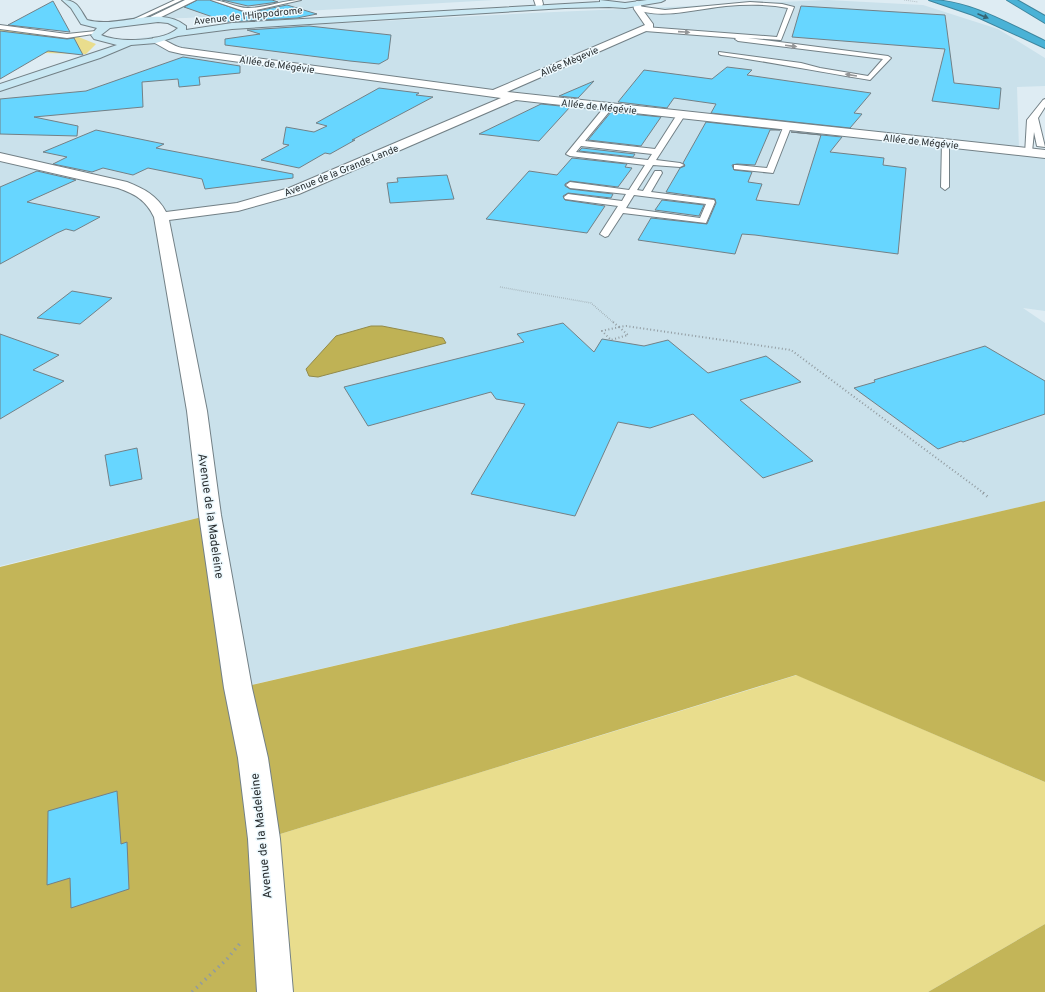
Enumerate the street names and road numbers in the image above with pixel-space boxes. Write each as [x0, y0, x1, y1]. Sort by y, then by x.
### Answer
street label: Avenue de l'Hippodrome [193, 4, 303, 29]
street label: Allée Mègevie [538, 44, 601, 81]
street label: Allée de Mégévie [238, 54, 315, 77]
street label: Allée de Mégévie [560, 97, 637, 118]
street label: Allée de Mégévie [882, 132, 959, 153]
street label: Avenue de la Grande Lande [282, 142, 401, 200]
street label: Avenue de la Madeleine [193, 453, 227, 580]
street label: Avenue de la Madeleine [247, 772, 277, 900]

